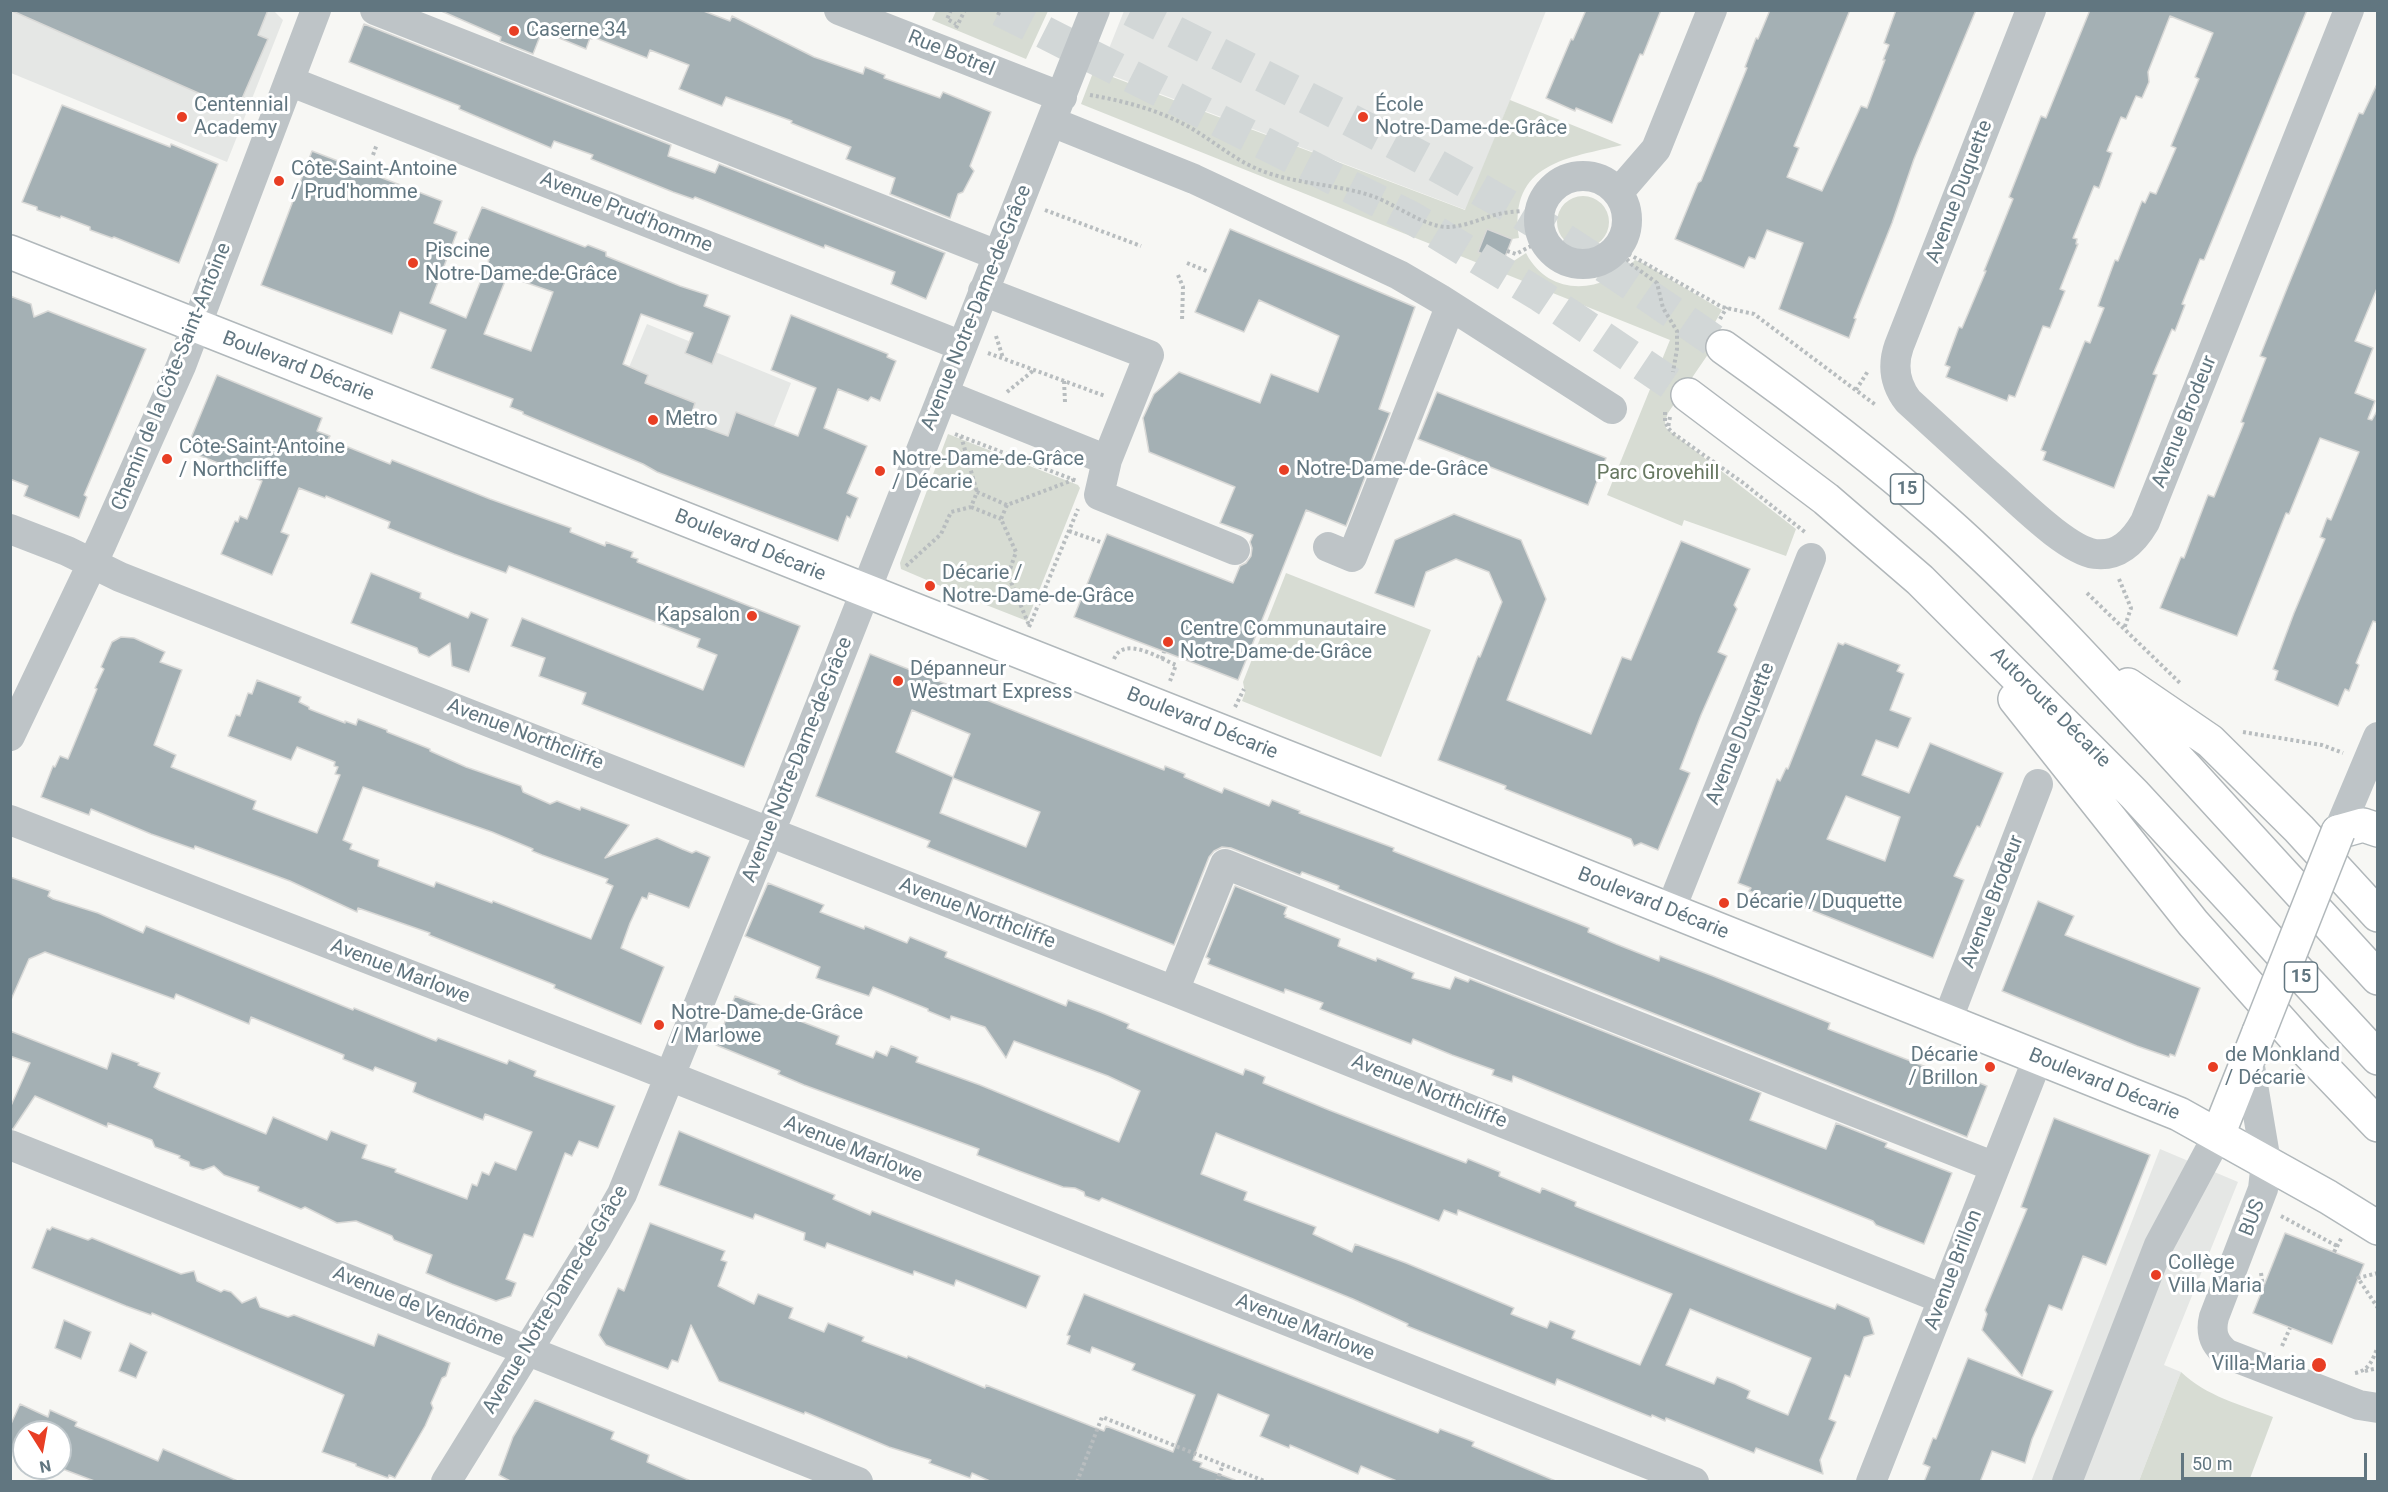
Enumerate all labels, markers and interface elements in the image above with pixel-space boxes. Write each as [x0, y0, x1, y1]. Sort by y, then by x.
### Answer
place label: Caserne 34 [526, 19, 627, 43]
marker: Caserne 34 [507, 24, 521, 38]
street label: Rue Botrel [904, 26, 998, 82]
place label: Centennial Academy [194, 94, 289, 141]
place label: École Notre-Dame-de-Grâce [1375, 94, 1567, 141]
marker: Centennial Academy [175, 110, 189, 124]
marker: École Notre-Dame-de-Grâce [1356, 110, 1370, 124]
street label: Avenue Duquette [1922, 117, 1998, 267]
place label: Côte-Saint-Antoine / Prud'homme [291, 158, 457, 205]
street label: Avenue Prud'homme [536, 167, 716, 259]
marker: Côte-Saint-Antoine / Prud'homme [272, 174, 286, 188]
street label: Avenue Notre-Dame-de-Grâce [917, 182, 1037, 434]
street label: Chemin de la Côte-Saint-Antoine [107, 240, 237, 514]
place label: Piscine Notre-Dame-de-Grâce [425, 240, 617, 287]
marker: Piscine Notre-Dame-de-Grâce [406, 256, 420, 270]
street label: Boulevard Décarie [219, 327, 377, 407]
street label: Avenue Brodeur [2148, 352, 2222, 492]
place label: Metro [665, 408, 718, 432]
marker: Metro [646, 413, 660, 427]
place label: Côte-Saint-Antoine / Northcliffe [179, 436, 345, 483]
place label: Notre-Dame-de-Grâce / Décarie [892, 448, 1084, 495]
marker: Côte-Saint-Antoine / Northcliffe [160, 452, 174, 466]
place label: Notre-Dame-de-Grâce [1296, 458, 1488, 482]
park label: Parc Grovehill [1597, 462, 1719, 486]
marker: Notre-Dame-de-Grâce [1277, 463, 1291, 477]
marker: Notre-Dame-de-Grâce / Décarie [873, 464, 887, 478]
road number: 15 [1890, 474, 1924, 504]
street label: Boulevard Décarie [671, 505, 829, 587]
place label: Décarie / Notre-Dame-de-Grâce [942, 562, 1134, 609]
marker: Décarie / Notre-Dame-de-Grâce [923, 579, 937, 593]
place label: Kapsalon [657, 604, 740, 628]
marker: Kapsalon [745, 609, 759, 623]
place label: Centre Communautaire Notre-Dame-de-Grâce [1180, 618, 1386, 665]
street label: Avenue Notre-Dame-de-Grâce [738, 634, 858, 886]
marker: Centre Communautaire Notre-Dame-de-Grâce [1161, 635, 1175, 649]
street label: Autoroute Décarie [1985, 643, 2115, 773]
place label: Dépanneur Westmart Express [910, 658, 1072, 705]
street label: Avenue Duquette [1702, 659, 1780, 809]
marker: Dépanneur Westmart Express [891, 674, 905, 688]
street label: Boulevard Décarie [1123, 683, 1281, 765]
street label: Avenue Northcliffe [444, 694, 606, 776]
street label: Avenue Brodeur [1957, 832, 2029, 972]
street label: Boulevard Décarie [1574, 863, 1732, 945]
street label: Avenue Northcliffe [896, 873, 1058, 955]
place label: Décarie / Duquette [1736, 891, 1902, 915]
marker: Décarie / Duquette [1717, 896, 1731, 910]
street label: Avenue Marlowe [327, 934, 473, 1010]
road number: 15 [2284, 962, 2318, 992]
place label: Notre-Dame-de-Grâce / Marlowe [671, 1002, 863, 1049]
marker: Notre-Dame-de-Grâce / Marlowe [652, 1018, 666, 1032]
place label: Décarie / Brillon [1909, 1044, 1978, 1091]
street label: Boulevard Décarie [2025, 1044, 2183, 1126]
place label: de Monkland / Décarie [2225, 1044, 2340, 1091]
street label: Avenue Northcliffe [1348, 1050, 1510, 1134]
marker: Décarie / Brillon [1983, 1060, 1997, 1074]
marker: de Monkland / Décarie [2206, 1060, 2220, 1074]
street label: Avenue Marlowe [780, 1111, 926, 1189]
street label: Avenue Notre-Dame-de-Grâce [478, 1181, 634, 1419]
street label: BUS [2235, 1196, 2271, 1240]
street label: Avenue Brillon [1920, 1207, 1988, 1333]
place label: Collège Villa Maria [2168, 1252, 2262, 1299]
street label: Avenue de Vendôme [329, 1262, 507, 1352]
marker: Collège Villa Maria [2149, 1268, 2163, 1282]
street label: Avenue Marlowe [1232, 1289, 1378, 1367]
place label: Villa-Maria [2211, 1353, 2306, 1377]
marker: Villa-Maria [2310, 1356, 2328, 1374]
north arrow [12, 1420, 72, 1480]
scale bar [2184, 1441, 2370, 1479]
text: 50 m [2192, 1453, 2232, 1474]
text: N [38, 1456, 53, 1477]

